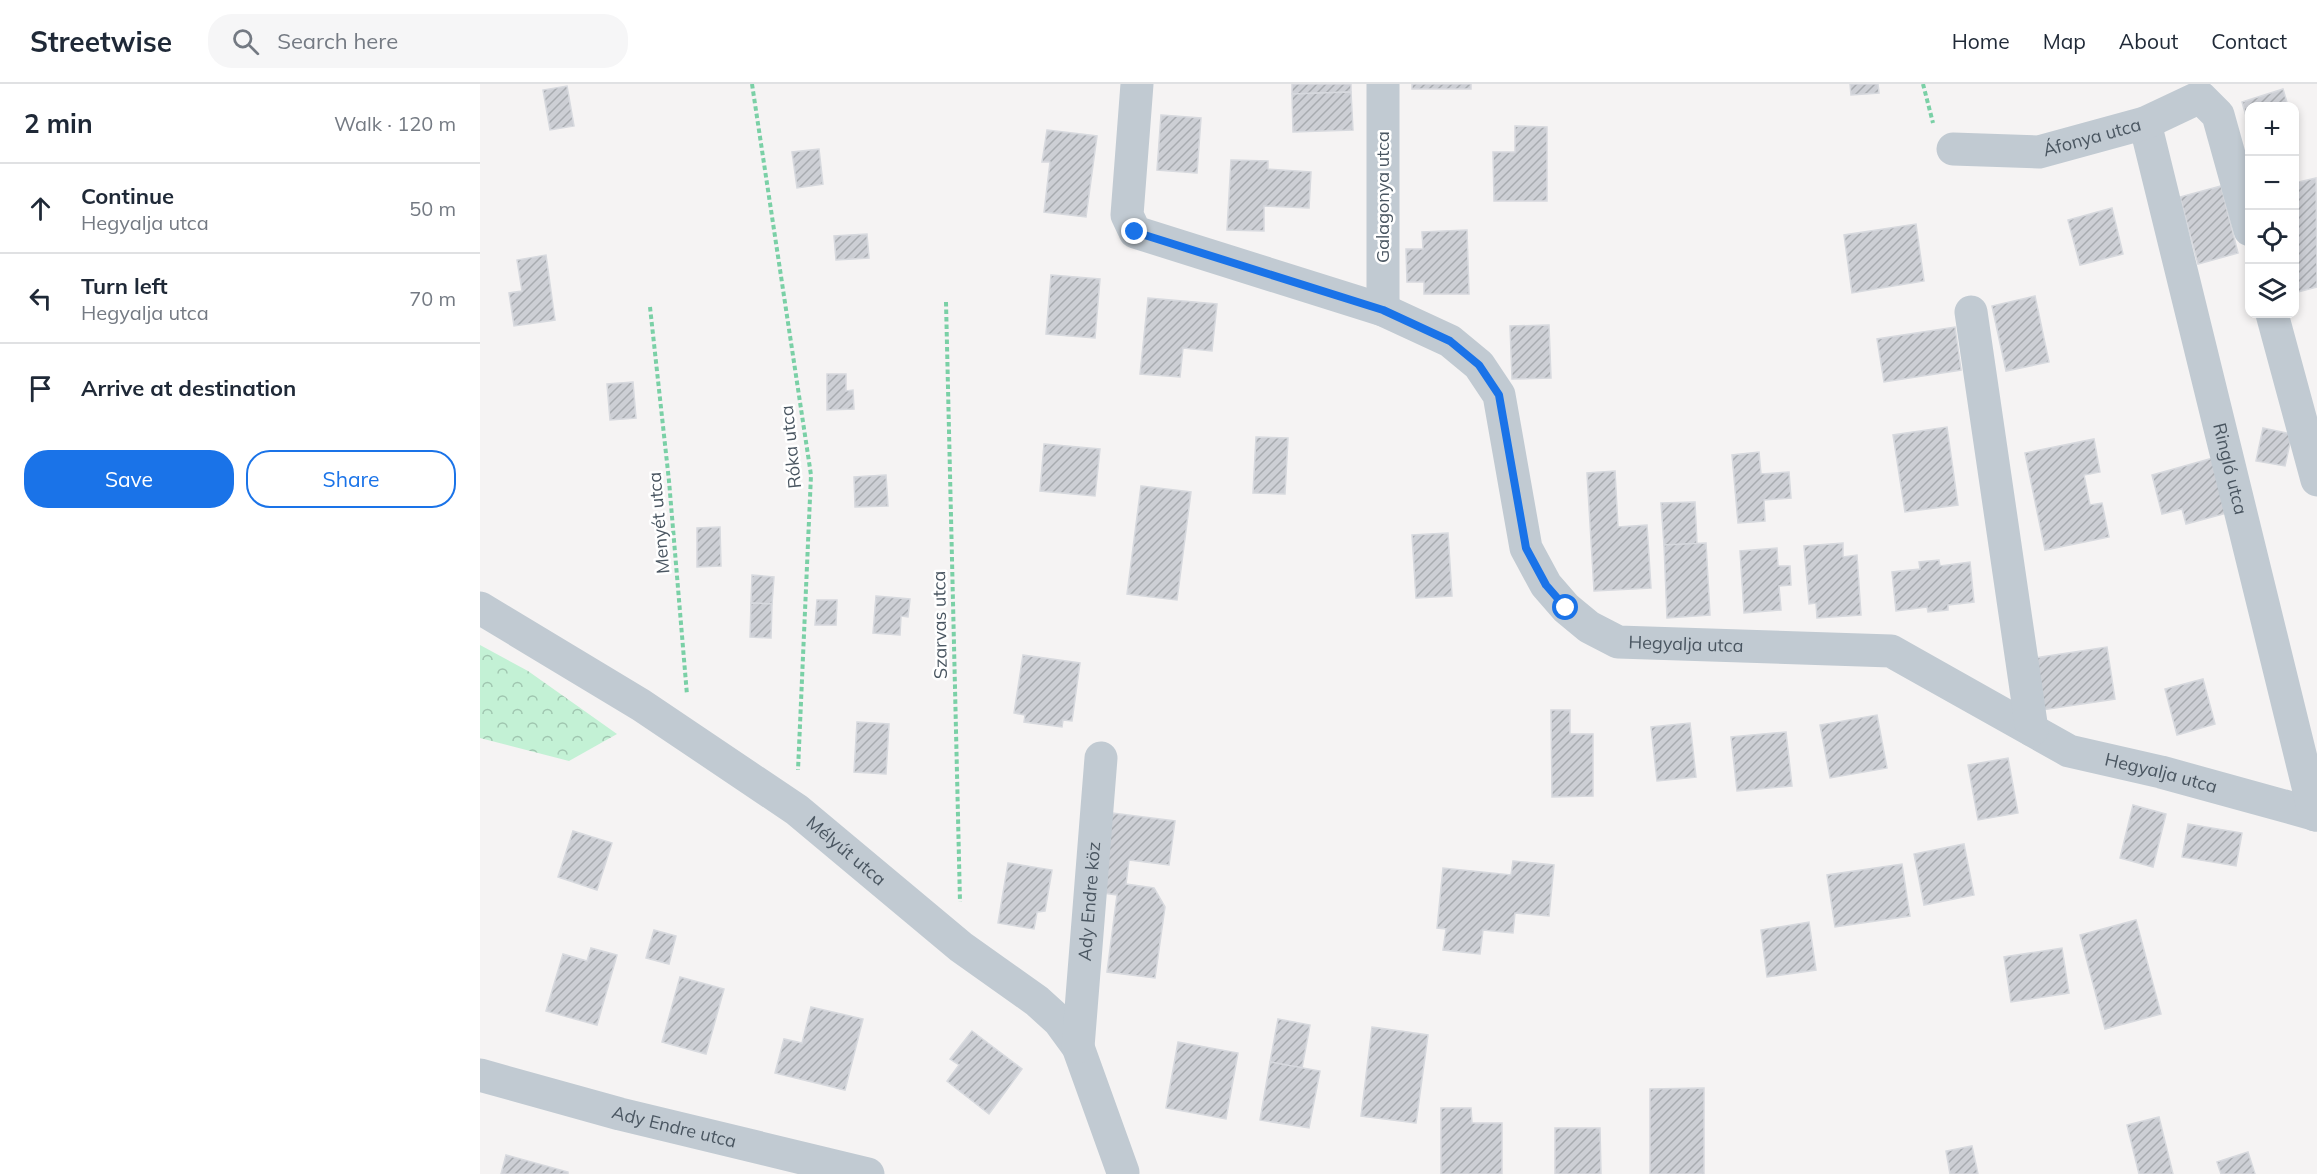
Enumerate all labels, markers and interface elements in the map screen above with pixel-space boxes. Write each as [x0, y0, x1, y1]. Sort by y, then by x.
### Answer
search box [208, 14, 628, 68]
text: Streetwise [30, 24, 172, 59]
icon: search [229, 25, 262, 58]
text: Search here [277, 27, 398, 55]
text: Home [1952, 28, 2010, 54]
text: Map [2043, 28, 2086, 54]
text: About [2119, 28, 2178, 54]
text: Contact [2211, 28, 2287, 54]
map controls [2245, 102, 2299, 318]
button: + [2245, 102, 2299, 156]
text: 2 min [24, 107, 93, 140]
text: Walk · 120 m [334, 111, 456, 136]
street label: Áfonya utca [2040, 113, 2144, 161]
street label: Galagonya utca [1371, 131, 1394, 263]
button: − [2245, 156, 2299, 210]
text: Continue [81, 182, 174, 210]
icon: ahead [24, 192, 57, 225]
text: 50 m [409, 196, 456, 221]
text: Hegyalja utca [81, 210, 209, 235]
button: locate [2245, 210, 2299, 264]
route end [1121, 218, 1147, 244]
button: layers [2245, 264, 2299, 318]
text: Turn left [81, 272, 168, 300]
icon: left [24, 282, 57, 315]
text: 70 m [409, 286, 456, 311]
text: Hegyalja utca [81, 300, 209, 325]
icon: arrive [24, 372, 57, 405]
text: Arrive at destination [81, 374, 296, 402]
street label: Róka utca [775, 404, 806, 490]
street label: Ringló utca [2208, 420, 2253, 517]
button: Save [24, 450, 234, 508]
button: Share [246, 450, 456, 508]
street label: Menyét utca [643, 471, 674, 575]
street label: Szarvas utca [927, 571, 952, 679]
route start [1552, 594, 1578, 620]
street label: Hegyalja utca [1628, 630, 1744, 657]
street label: Hegyalja utca [2103, 748, 2220, 798]
street label: Mélyút utca [802, 811, 891, 890]
street label: Ady Endre köz [1073, 841, 1105, 962]
street label: Ady Endre utca [609, 1100, 739, 1153]

